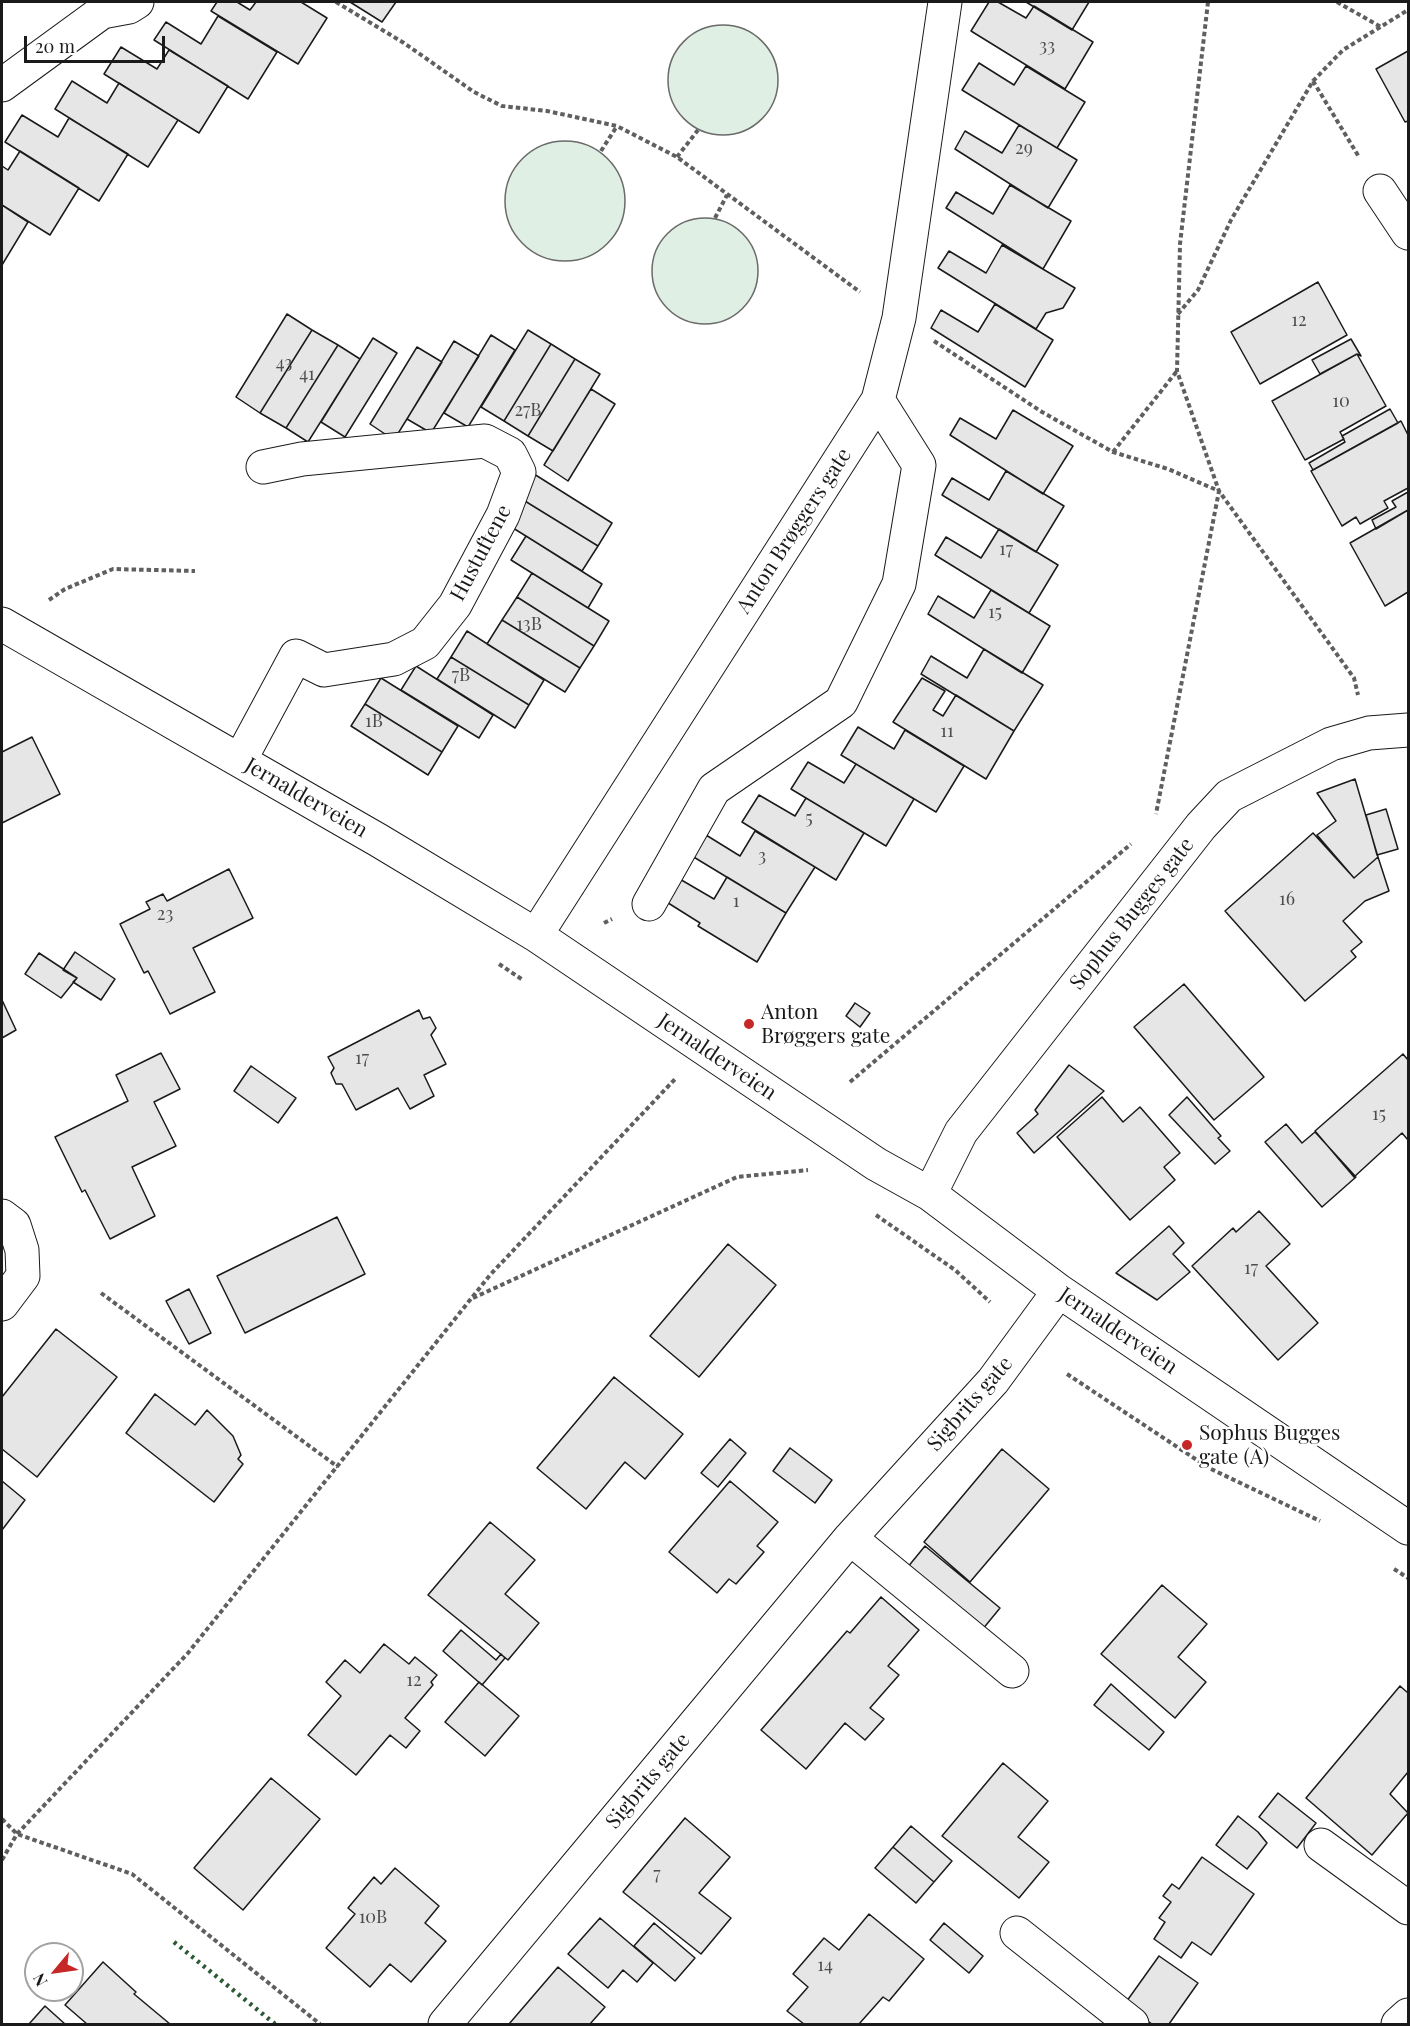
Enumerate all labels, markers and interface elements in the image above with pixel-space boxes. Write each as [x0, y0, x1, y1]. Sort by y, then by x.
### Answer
scale bar [27, 24, 168, 62]
text: 20 m [35, 34, 75, 58]
house number: 33 [1039, 35, 1055, 57]
house number: 29 [1015, 137, 1033, 159]
house number: 12 [1291, 309, 1307, 331]
house number: 43 [276, 352, 292, 374]
house number: 41 [299, 363, 315, 385]
house number: 10 [1332, 390, 1350, 412]
house number: 27B [514, 399, 542, 421]
street label: Anton Brøggers gate [731, 444, 857, 618]
street label: Hustuftene [445, 501, 517, 605]
house number: 17 [999, 538, 1013, 560]
house number: 15 [988, 601, 1002, 623]
house number: 13B [516, 613, 542, 635]
house number: 7B [452, 664, 470, 686]
house number: 1B [365, 710, 383, 732]
house number: 11 [940, 720, 954, 742]
street label: Jernalderveien [240, 753, 372, 843]
house number: 5 [805, 807, 813, 829]
street label: Sophus Bugges gate [1065, 833, 1199, 995]
house number: 3 [758, 845, 766, 867]
house number: 16 [1279, 888, 1295, 910]
house number: 1 [733, 890, 739, 912]
house number: 23 [157, 903, 173, 925]
place label: Anton Brøggers gate [761, 999, 890, 1049]
street label: Jernalderveien [653, 1008, 781, 1106]
marker: Anton Brøggers gate [742, 1017, 756, 1031]
house number: 17 [355, 1047, 369, 1069]
house number: 15 [1372, 1103, 1386, 1125]
house number: 17 [1244, 1257, 1258, 1279]
street label: Jernalderveien [1054, 1282, 1182, 1380]
street label: Sigbrits gate [922, 1351, 1018, 1457]
place label: Sophus Bugges gate (A) [1199, 1420, 1340, 1470]
marker: Sophus Bugges gate (A) [1180, 1438, 1194, 1452]
house number: 12 [406, 1669, 422, 1691]
street label: Sigbrits gate [601, 1728, 695, 1834]
house number: 7 [653, 1863, 661, 1885]
house number: 10B [359, 1906, 387, 1928]
north arrow [24, 1942, 84, 2002]
house number: 14 [817, 1954, 833, 1976]
text: N [28, 1970, 52, 1990]

